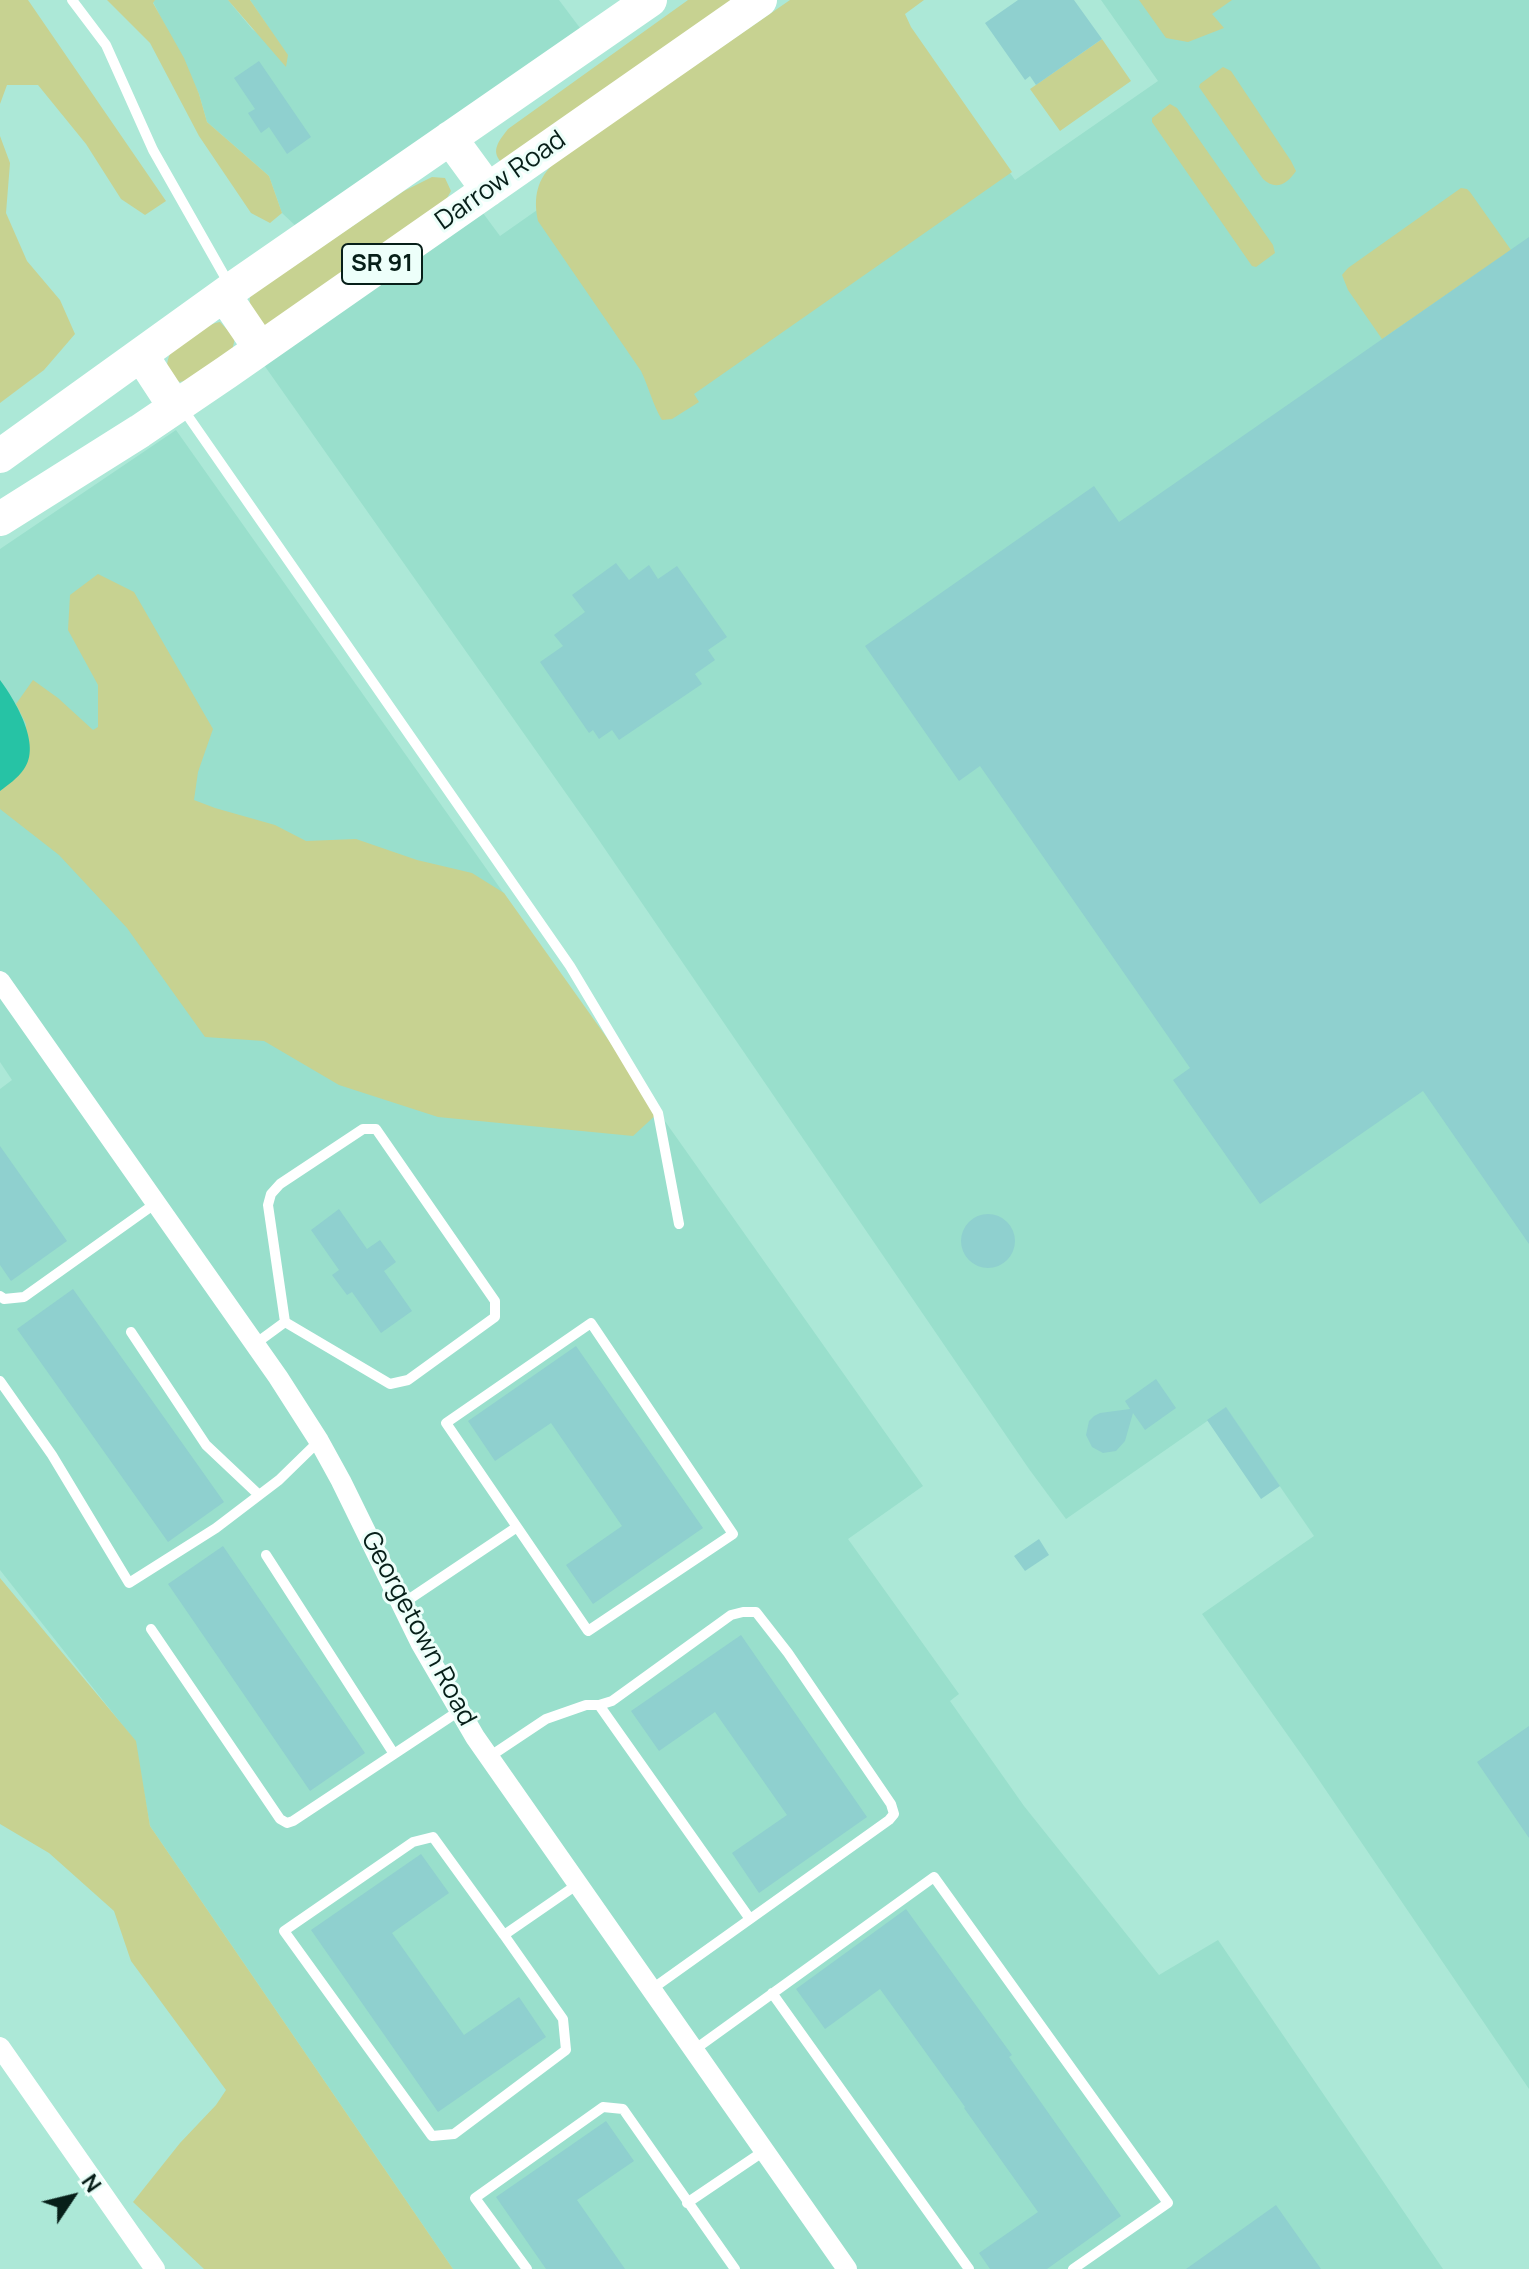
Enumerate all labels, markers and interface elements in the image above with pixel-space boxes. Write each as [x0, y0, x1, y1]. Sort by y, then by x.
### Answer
street label: Darrow Road [430, 125, 572, 237]
road number: SR 91 [342, 244, 422, 284]
street label: Georgetown Road [354, 1527, 482, 1731]
north arrow [32, 2157, 112, 2237]
text: N [75, 2168, 108, 2198]

